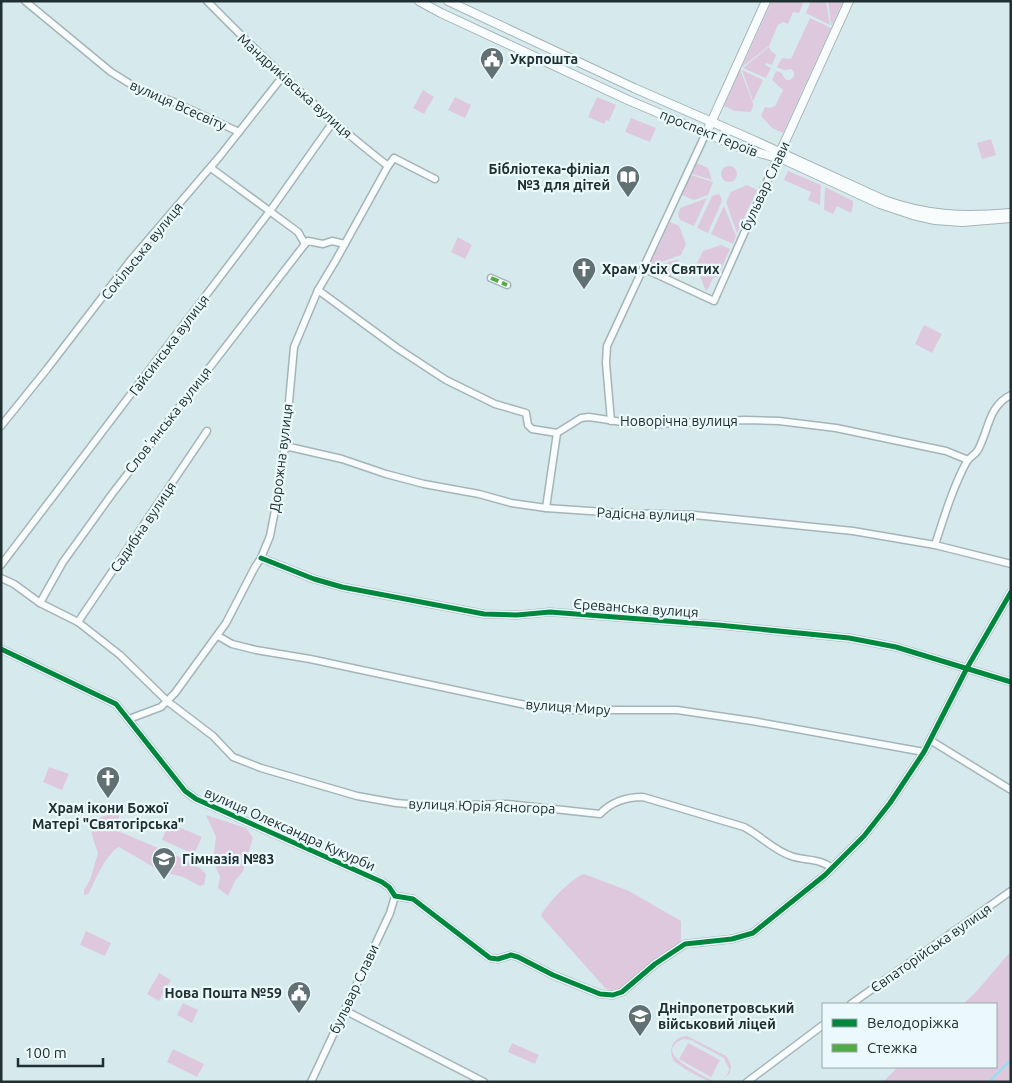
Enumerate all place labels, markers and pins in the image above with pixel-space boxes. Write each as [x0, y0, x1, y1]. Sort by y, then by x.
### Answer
public building icon: Укрпошта [479, 46, 505, 80]
place label: Укрпошта [510, 51, 578, 67]
place label: Бібліотека-філіал №3 для дітей [489, 161, 610, 193]
library icon: Бібліотека-філіал №3 для дітей [615, 164, 641, 198]
church icon: Храм Усіх Святих [571, 256, 597, 290]
place label: Храм Усіх Святих [602, 261, 720, 277]
church icon: Храм ікони Божої Матері "Святогірська" [95, 765, 121, 799]
place label: Храм ікони Божої Матері "Святогірська" [32, 800, 184, 832]
school or university icon: Гімназія №83 [151, 846, 177, 880]
place label: Гімназія №83 [182, 851, 274, 867]
public building icon: Нова Пошта №59 [286, 980, 312, 1014]
place label: Нова Пошта №59 [164, 985, 282, 1001]
place label: Дніпропетровський військовий ліцей [658, 1000, 794, 1032]
school or university icon: Дніпропетровський військовий ліцей [627, 1003, 653, 1037]

